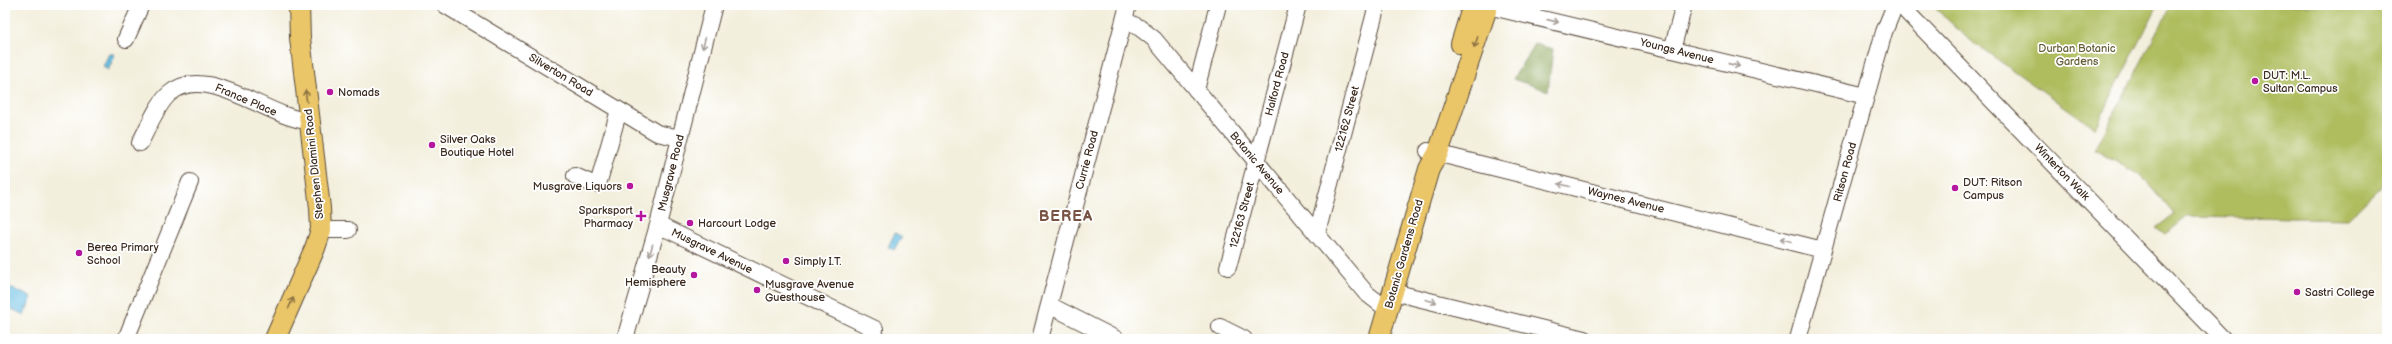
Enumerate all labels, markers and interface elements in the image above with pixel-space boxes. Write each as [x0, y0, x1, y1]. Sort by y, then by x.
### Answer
one-way arrow [1547, 17, 1560, 25]
one-way arrow [1472, 35, 1479, 48]
street label: Youngs Avenue [1638, 35, 1716, 67]
one-way arrow [700, 36, 708, 49]
park label: Durban Botanic Gardens [2038, 42, 2116, 68]
street label: Silverton Road [527, 51, 595, 99]
street label: Halford Road [1262, 51, 1292, 117]
one-way arrow [1727, 62, 1740, 70]
place label: DUT: M.L. Sultan Campus [2263, 69, 2338, 95]
marker: DUT: M.L. Sultan Campus [2250, 76, 2260, 86]
street label: France Place [213, 81, 279, 119]
street label: 122162 Street [1332, 84, 1362, 153]
place label: Nomads [338, 86, 380, 99]
marker: Nomads [325, 87, 335, 97]
one-way arrow [303, 90, 310, 103]
street label: Stephen Dlamini Road [302, 108, 326, 220]
street label: Currie Road [1073, 129, 1101, 191]
street label: Botanic Avenue [1227, 129, 1287, 197]
place label: Silver Oaks Boutique Hotel [440, 133, 514, 159]
street label: Musgrave Road [655, 133, 687, 213]
marker: Silver Oaks Boutique Hotel [427, 140, 437, 150]
street label: Ritson Road [1831, 141, 1859, 203]
street label: Winterton Walk [2032, 141, 2093, 203]
place label: DUT: Ritson Campus [1963, 176, 2022, 202]
place label: Musgrave Liquors [533, 180, 623, 193]
street label: 122163 Street [1227, 180, 1257, 249]
marker: Musgrave Liquors [625, 181, 635, 191]
one-way arrow [1558, 181, 1571, 188]
marker: DUT: Ritson Campus [1950, 183, 1960, 193]
street label: Waynes Avenue [1586, 184, 1666, 216]
street label: Botanic Gardens Road [1382, 198, 1426, 310]
place label: Sparksport Pharmacy [579, 204, 634, 230]
district label: BEREA [1039, 207, 1093, 226]
marker: Sparksport Pharmacy [636, 211, 646, 221]
place label: Harcourt Lodge [698, 217, 776, 230]
marker: Harcourt Lodge [685, 218, 695, 228]
street label: Musgrave Avenue [669, 226, 755, 277]
one-way arrow [1779, 236, 1792, 243]
place label: Berea Primary School [87, 241, 159, 267]
one-way arrow [647, 243, 654, 256]
marker: Berea Primary School [74, 248, 84, 258]
place label: Simply I.T. [794, 255, 842, 268]
marker: Simply I.T. [781, 256, 791, 266]
place label: Beauty Hemisphere [625, 263, 686, 289]
marker: Beauty Hemisphere [689, 270, 699, 280]
place label: Musgrave Avenue Guesthouse [765, 278, 854, 304]
marker: Musgrave Avenue Guesthouse [752, 285, 762, 295]
place label: Sastri College [2305, 286, 2375, 299]
marker: Sastri College [2292, 287, 2302, 297]
one-way arrow [288, 298, 295, 310]
one-way arrow [1424, 298, 1437, 305]

